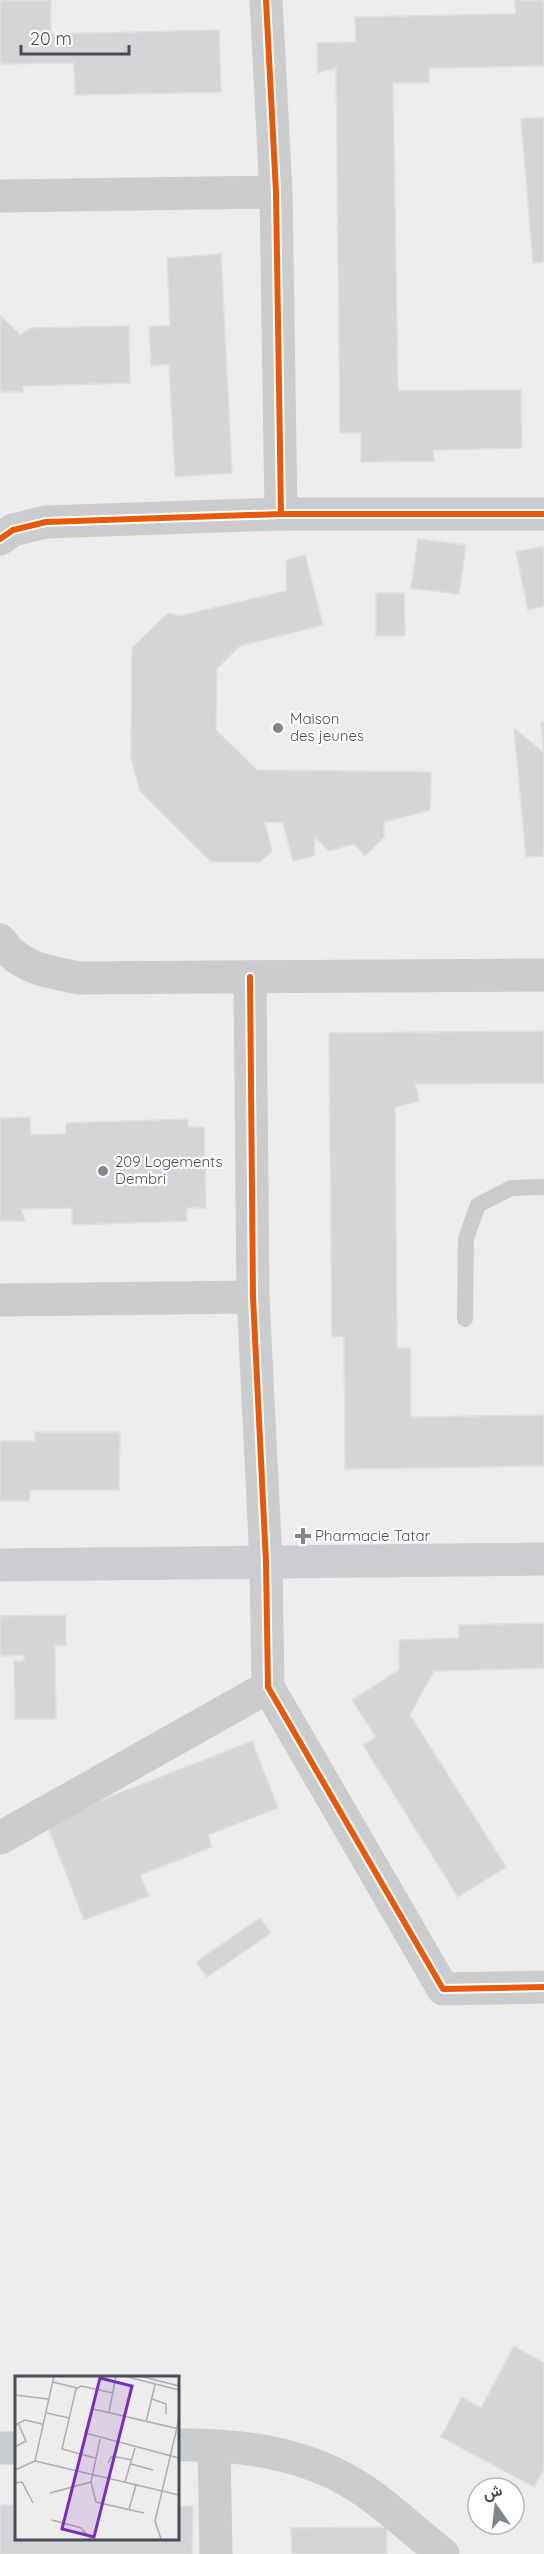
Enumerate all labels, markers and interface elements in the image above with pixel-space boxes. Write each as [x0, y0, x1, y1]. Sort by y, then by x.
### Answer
scale bar [21, 18, 129, 56]
text: 20 m [30, 27, 72, 50]
place label: Maison des jeunes [290, 709, 364, 745]
marker: Maison des jeunes [271, 721, 285, 735]
place label: 209 Logements Dembri [115, 1152, 223, 1188]
marker: 209 Logements Dembri [96, 1164, 110, 1178]
place label: Pharmacie Tatar [315, 1526, 430, 1545]
marker: Pharmacie Tatar [296, 1529, 310, 1543]
inset map [15, 2376, 178, 2539]
north arrow [466, 2476, 526, 2536]
text: ش [481, 2479, 504, 2503]

